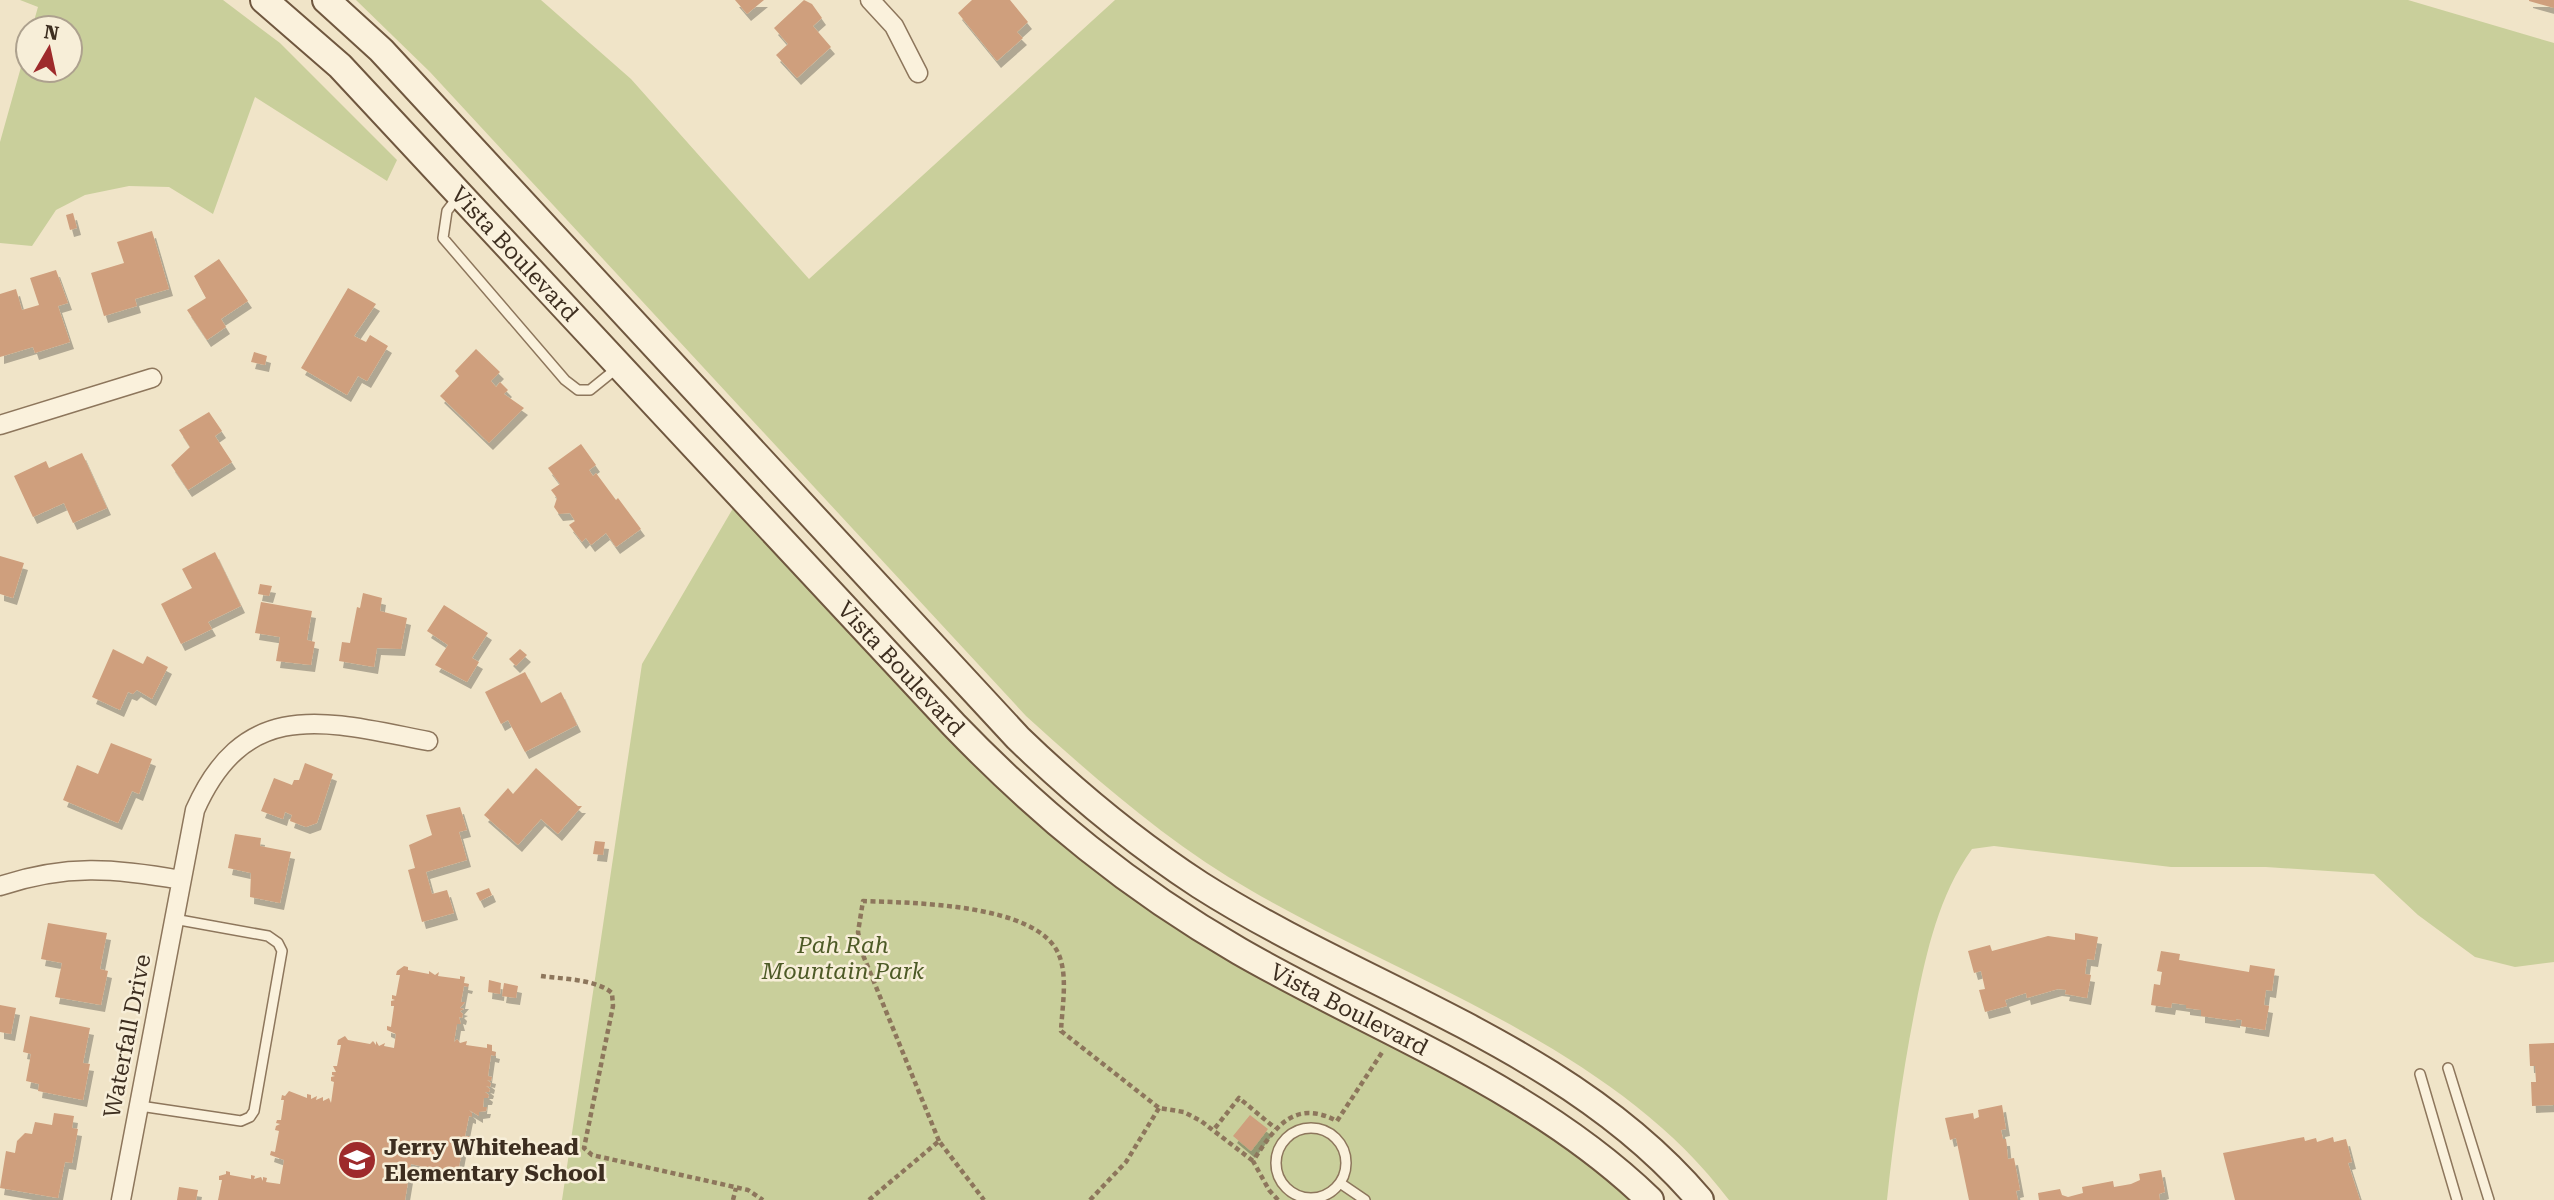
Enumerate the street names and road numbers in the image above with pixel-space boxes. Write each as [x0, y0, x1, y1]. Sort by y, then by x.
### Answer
street label: Vista Boulevard [445, 181, 584, 327]
street label: Vista Boulevard [832, 596, 970, 742]
street label: Waterfall Drive [98, 952, 157, 1120]
street label: Vista Boulevard [1265, 958, 1433, 1062]

